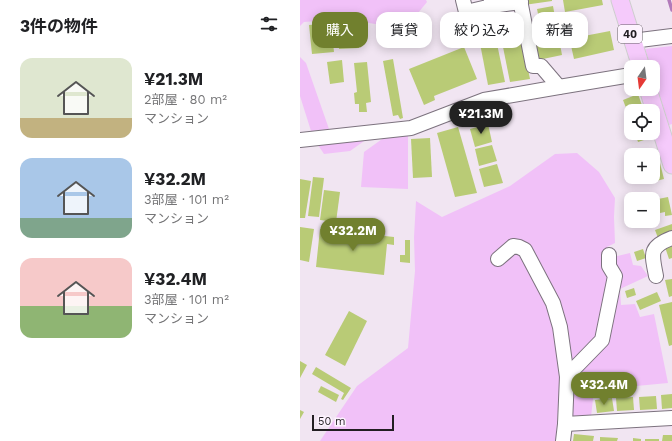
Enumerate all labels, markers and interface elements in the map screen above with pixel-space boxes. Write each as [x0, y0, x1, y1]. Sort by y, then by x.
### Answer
chip: 購入 [312, 12, 368, 48]
chip: 賃貸 [376, 12, 432, 48]
chip: 絞り込み [440, 12, 524, 48]
chip: 新着 [532, 12, 588, 48]
icon: filters [258, 13, 280, 35]
text: 3件の物件 [20, 16, 98, 36]
road number: 40 [618, 25, 642, 43]
north arrow [624, 60, 660, 96]
map controls [624, 60, 660, 228]
text: ¥21.3M [144, 69, 203, 89]
icon: home [52, 74, 100, 122]
text: 2部屋 · 80 m² [144, 92, 227, 107]
pin: ¥21.3M [448, 101, 514, 135]
button: locate [624, 104, 660, 140]
text: ¥21.3M [458, 106, 504, 121]
text: マンション [144, 111, 209, 126]
button: + [624, 148, 660, 184]
text: ¥32.2M [144, 169, 206, 189]
icon: home [52, 174, 100, 222]
text: 3部屋 · 101 m² [144, 192, 229, 207]
button: − [624, 192, 660, 228]
text: マンション [144, 211, 209, 226]
pin: ¥32.2M [320, 218, 386, 252]
text: ¥32.2M [329, 223, 377, 238]
text: ¥32.4M [144, 269, 207, 289]
icon: home [52, 274, 100, 322]
text: 3部屋 · 101 m² [144, 292, 229, 307]
text: マンション [144, 311, 209, 326]
pin: ¥32.4M [571, 372, 637, 406]
text: ¥32.4M [580, 377, 628, 392]
scale bar [312, 413, 394, 432]
text: 50 m [318, 415, 345, 428]

